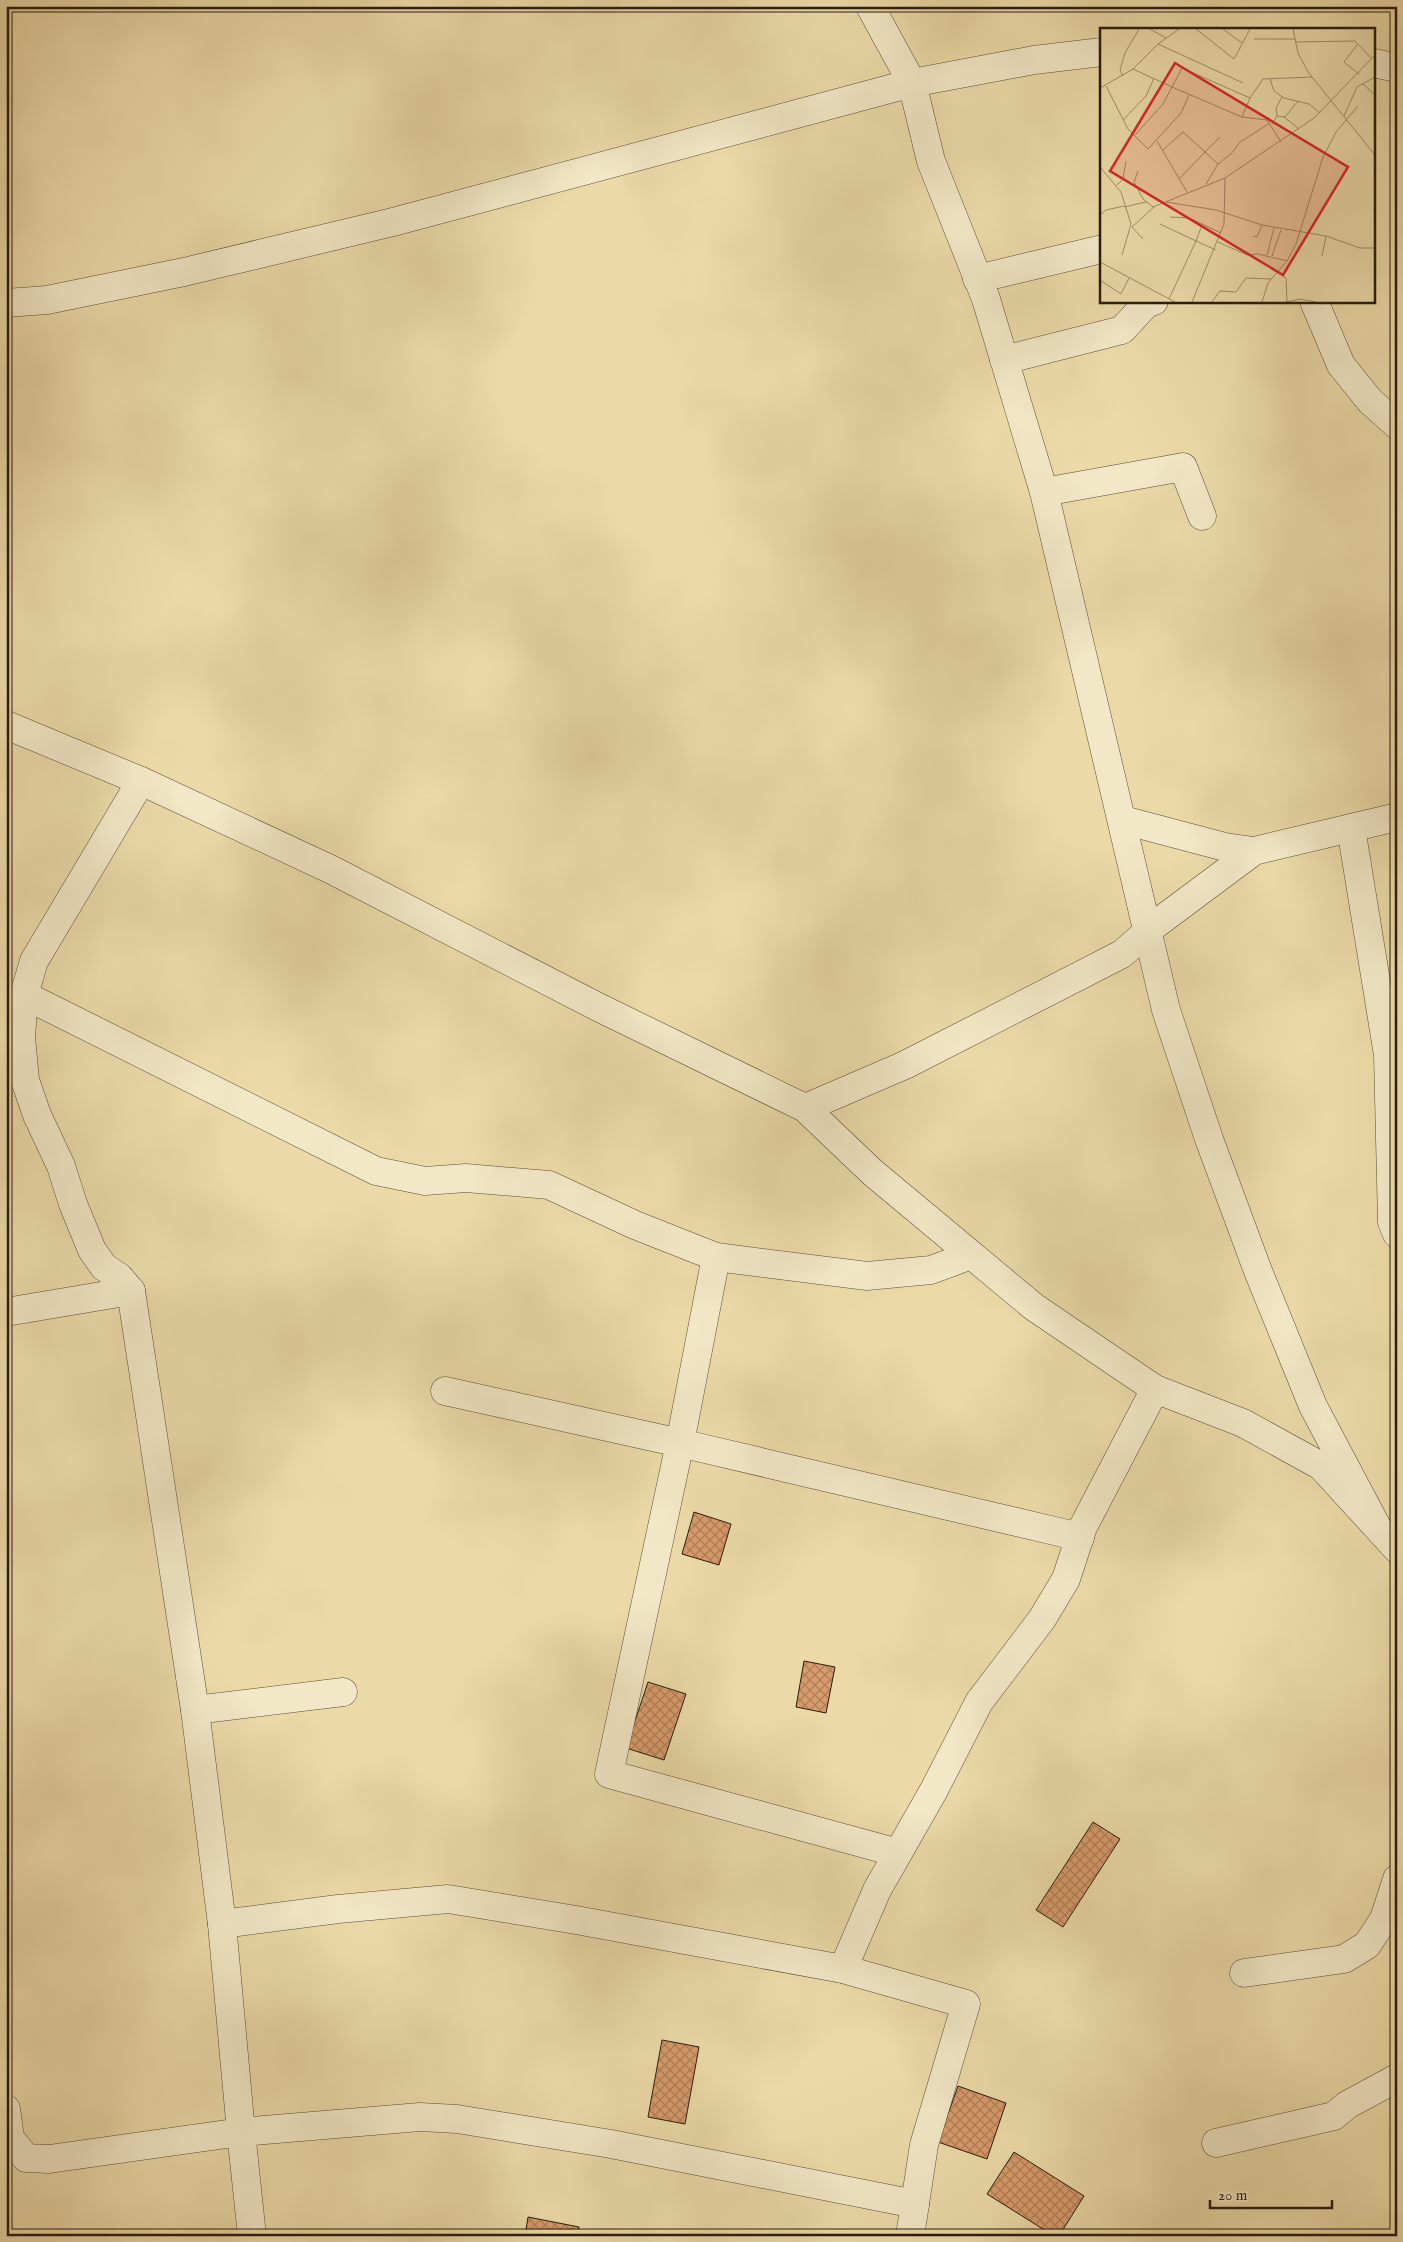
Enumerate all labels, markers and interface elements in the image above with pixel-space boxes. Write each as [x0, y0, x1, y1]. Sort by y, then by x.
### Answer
inset map [1100, 28, 1376, 302]
scale bar [1210, 2177, 1333, 2209]
text: 20 m [1218, 2186, 1248, 2205]

